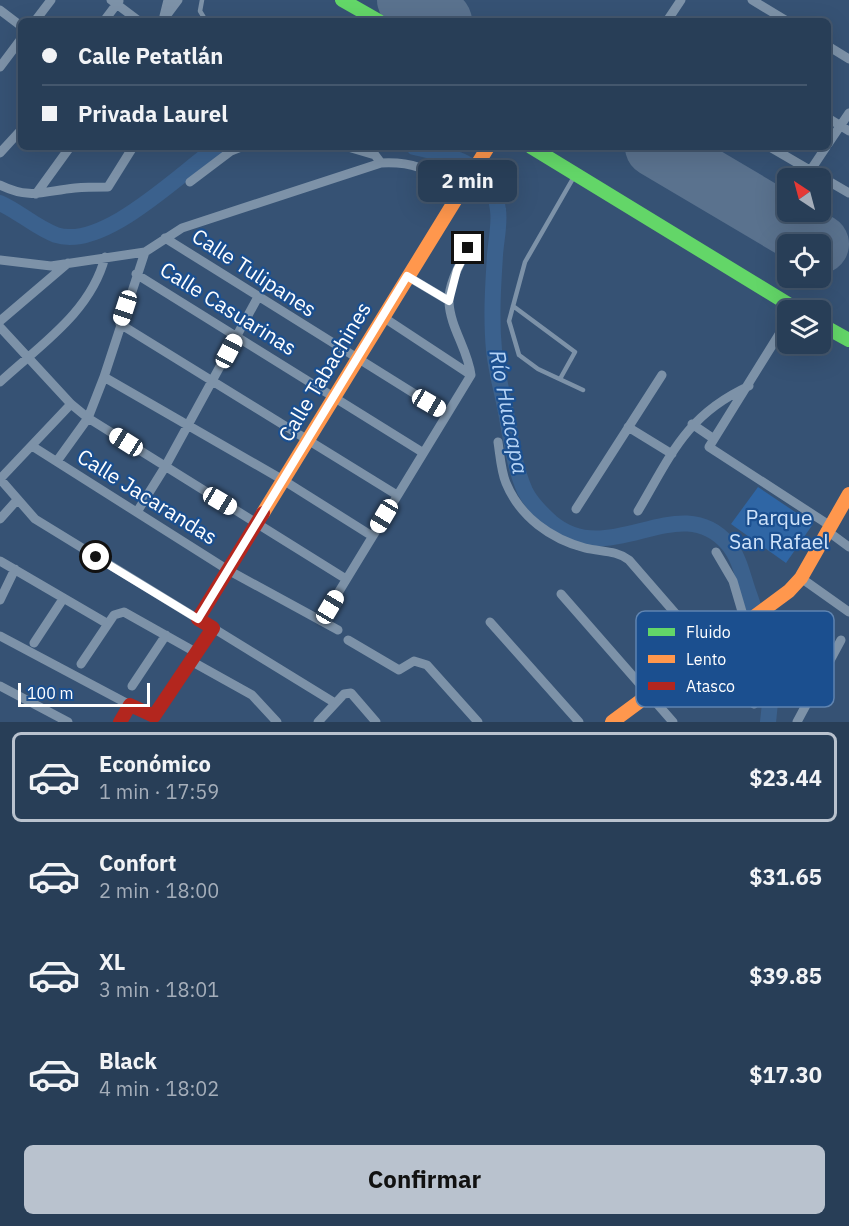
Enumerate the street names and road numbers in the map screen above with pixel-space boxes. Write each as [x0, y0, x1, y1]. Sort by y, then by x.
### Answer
street label: Calle Tulipanes [187, 221, 322, 323]
street label: Calle Casuarinas [155, 255, 302, 361]
street label: Calle Tabachines [271, 296, 377, 447]
street label: Calle Jacarandas [72, 442, 223, 550]

